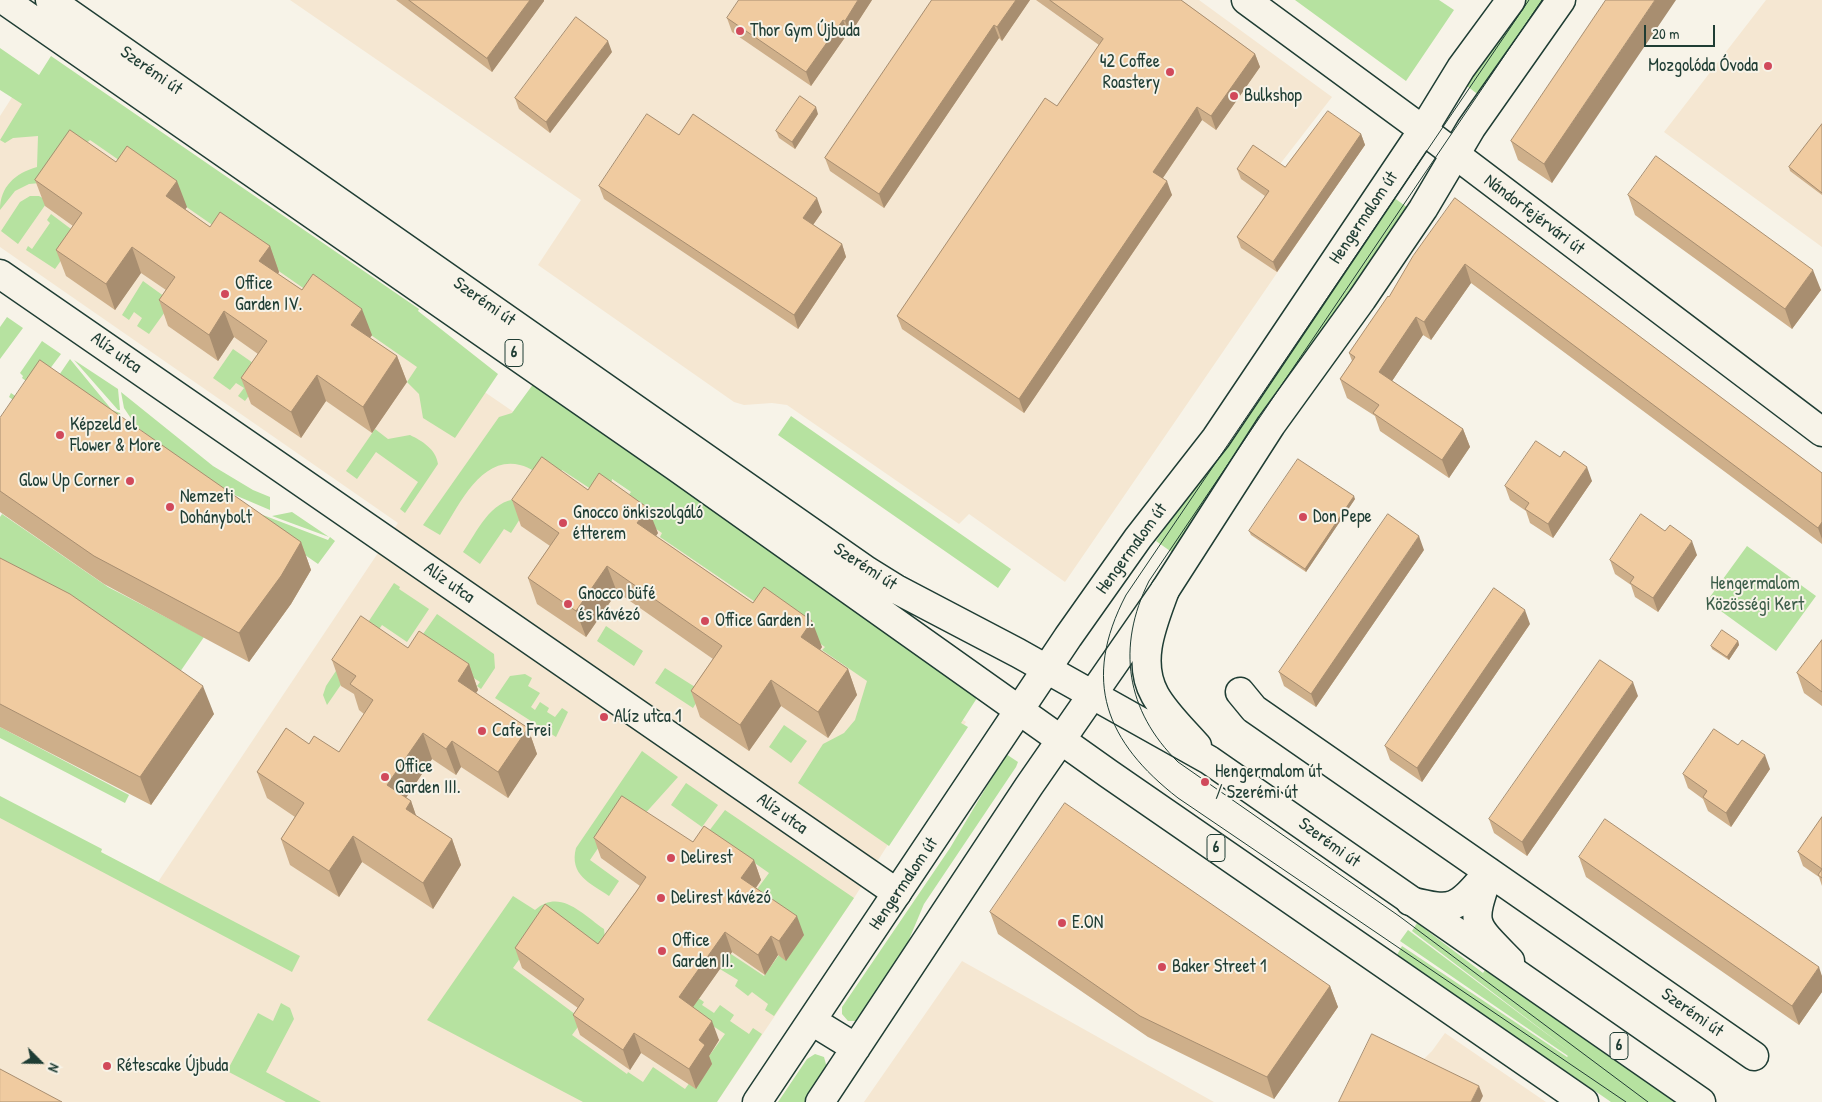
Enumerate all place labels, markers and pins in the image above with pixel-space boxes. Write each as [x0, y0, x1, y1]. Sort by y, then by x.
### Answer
place label: Thor Gym Újbuda [750, 20, 860, 42]
marker: Thor Gym Újbuda [734, 25, 746, 37]
place label: 42 Coffee Roastery [1100, 51, 1160, 94]
place label: Mozgolóda Óvoda [1648, 55, 1758, 77]
marker: Mozgolóda Óvoda [1762, 60, 1774, 72]
marker: 42 Coffee Roastery [1164, 66, 1176, 78]
place label: Bulkshop [1244, 85, 1302, 107]
marker: Bulkshop [1228, 90, 1240, 102]
place label: Office Garden IV. [235, 273, 302, 316]
marker: Office Garden IV. [219, 288, 231, 300]
place label: Képzeld el Flower & More [70, 414, 161, 456]
marker: Képzeld el Flower & More [54, 429, 66, 441]
place label: Glow Up Corner [19, 470, 120, 492]
marker: Glow Up Corner [124, 475, 136, 487]
place label: Nemzeti Dohánybolt [180, 486, 252, 528]
marker: Nemzeti Dohánybolt [164, 501, 176, 513]
place label: Gnocco önkiszolgáló étterem [573, 502, 703, 544]
place label: Don Pepe [1313, 506, 1372, 528]
marker: Don Pepe [1297, 511, 1309, 523]
marker: Gnocco önkiszolgáló étterem [557, 517, 569, 529]
place label: Gnocco büfé és kávézó [578, 583, 656, 626]
marker: Gnocco büfé és kávézó [562, 598, 574, 610]
place label: Office Garden I. [715, 610, 814, 632]
marker: Office Garden I. [699, 615, 711, 627]
place label: Alíz utca 1 [614, 706, 682, 728]
marker: Alíz utca 1 [598, 711, 610, 723]
place label: Cafe Frei [492, 720, 552, 742]
marker: Cafe Frei [476, 725, 488, 737]
place label: Office Garden III. [395, 756, 461, 799]
place label: Hengermalom út / Szerémi út [1215, 761, 1322, 804]
marker: Office Garden III. [379, 771, 391, 783]
marker: Hengermalom út / Szerémi út [1199, 776, 1211, 788]
place label: Delirest [681, 847, 733, 869]
marker: Delirest [665, 852, 677, 864]
place label: Delirest kávézó [671, 887, 771, 909]
marker: Delirest kávézó [655, 892, 667, 904]
place label: E.ON [1072, 912, 1103, 934]
marker: E.ON [1056, 917, 1068, 929]
place label: Office Garden II. [672, 930, 733, 972]
marker: Office Garden II. [656, 945, 668, 957]
place label: Baker Street 1 [1172, 956, 1266, 978]
marker: Baker Street 1 [1156, 961, 1168, 973]
place label: Rétescake Újbuda [117, 1055, 228, 1077]
marker: Rétescake Újbuda [101, 1060, 113, 1072]

